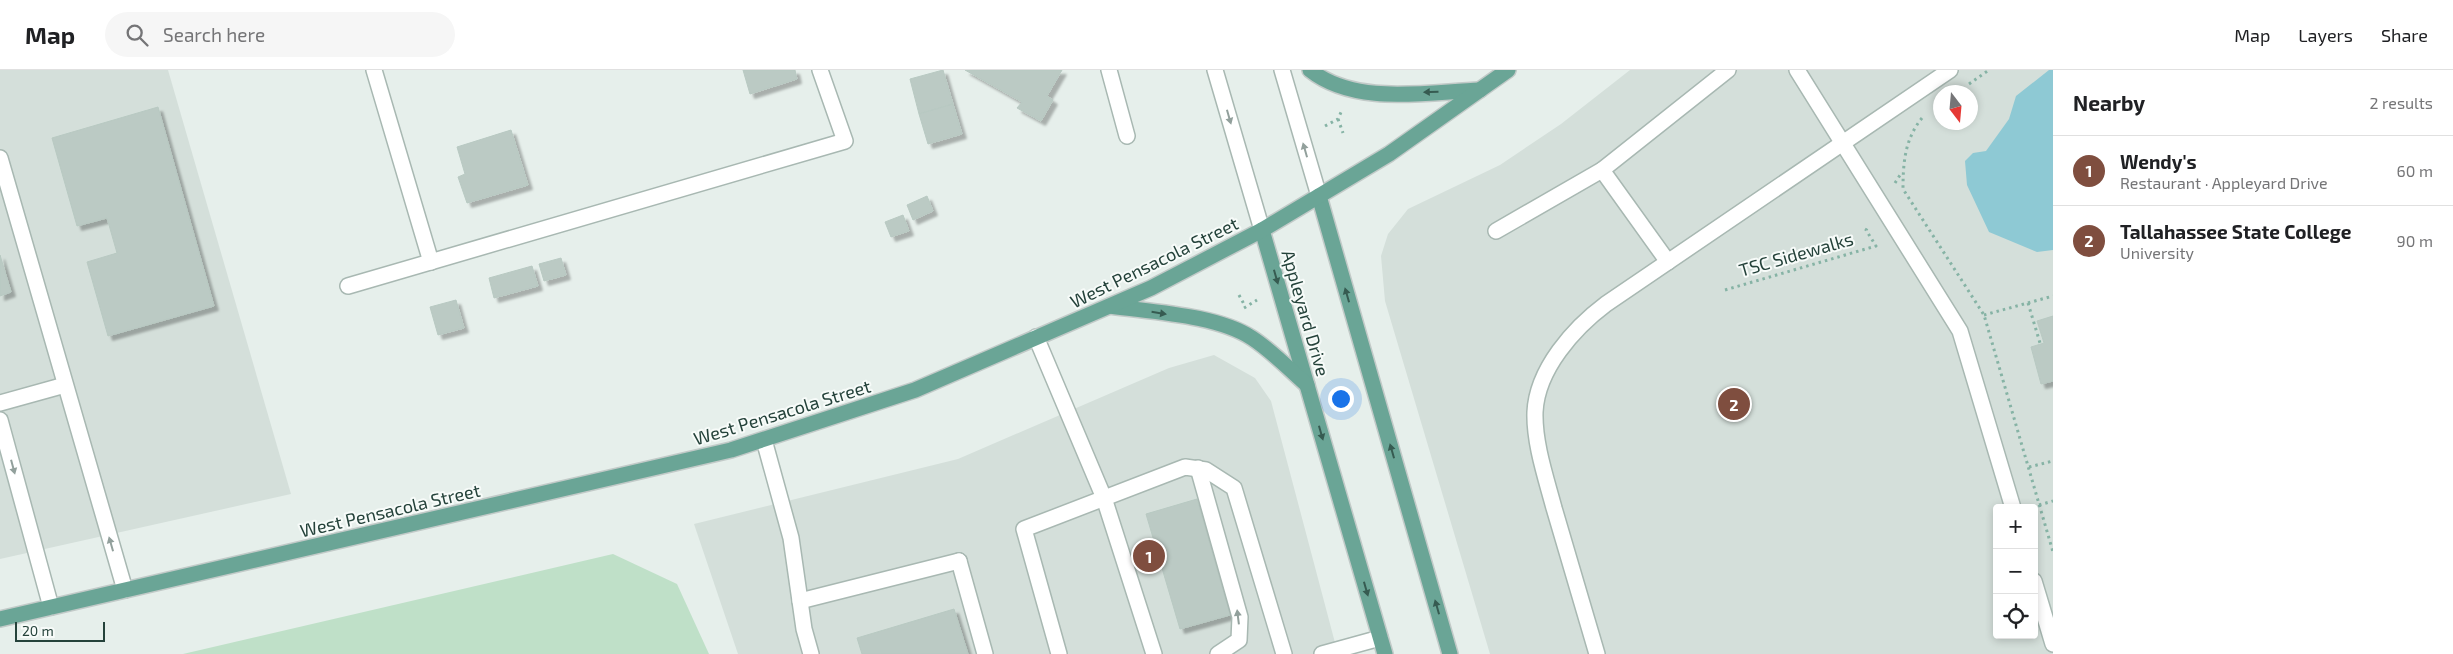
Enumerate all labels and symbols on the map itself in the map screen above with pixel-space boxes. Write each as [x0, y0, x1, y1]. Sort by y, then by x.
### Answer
north arrow [1933, 85, 1978, 130]
one-way arrow [1423, 88, 1439, 96]
one-way arrow [1225, 109, 1233, 124]
one-way arrow [1301, 142, 1309, 157]
street label: West Pensacola Street [1066, 212, 1242, 312]
street label: TSC Sidewalks [1736, 227, 1856, 281]
street label: Appleyard Drive [1277, 247, 1335, 379]
one-way arrow [1272, 269, 1280, 284]
one-way arrow [1343, 287, 1351, 302]
one-way arrow [1151, 310, 1167, 318]
street label: West Pensacola Street [691, 375, 873, 449]
pin: 2 [1718, 385, 1750, 423]
your location [1328, 386, 1354, 412]
one-way arrow [1317, 425, 1325, 440]
one-way arrow [1387, 443, 1395, 458]
one-way arrow [9, 459, 17, 474]
street label: West Pensacola Street [298, 479, 482, 541]
one-way arrow [106, 536, 114, 551]
pin: 1 [1133, 537, 1165, 575]
one-way arrow [1362, 581, 1370, 596]
one-way arrow [1432, 600, 1440, 615]
one-way arrow [1234, 608, 1242, 624]
scale bar [15, 619, 105, 642]

